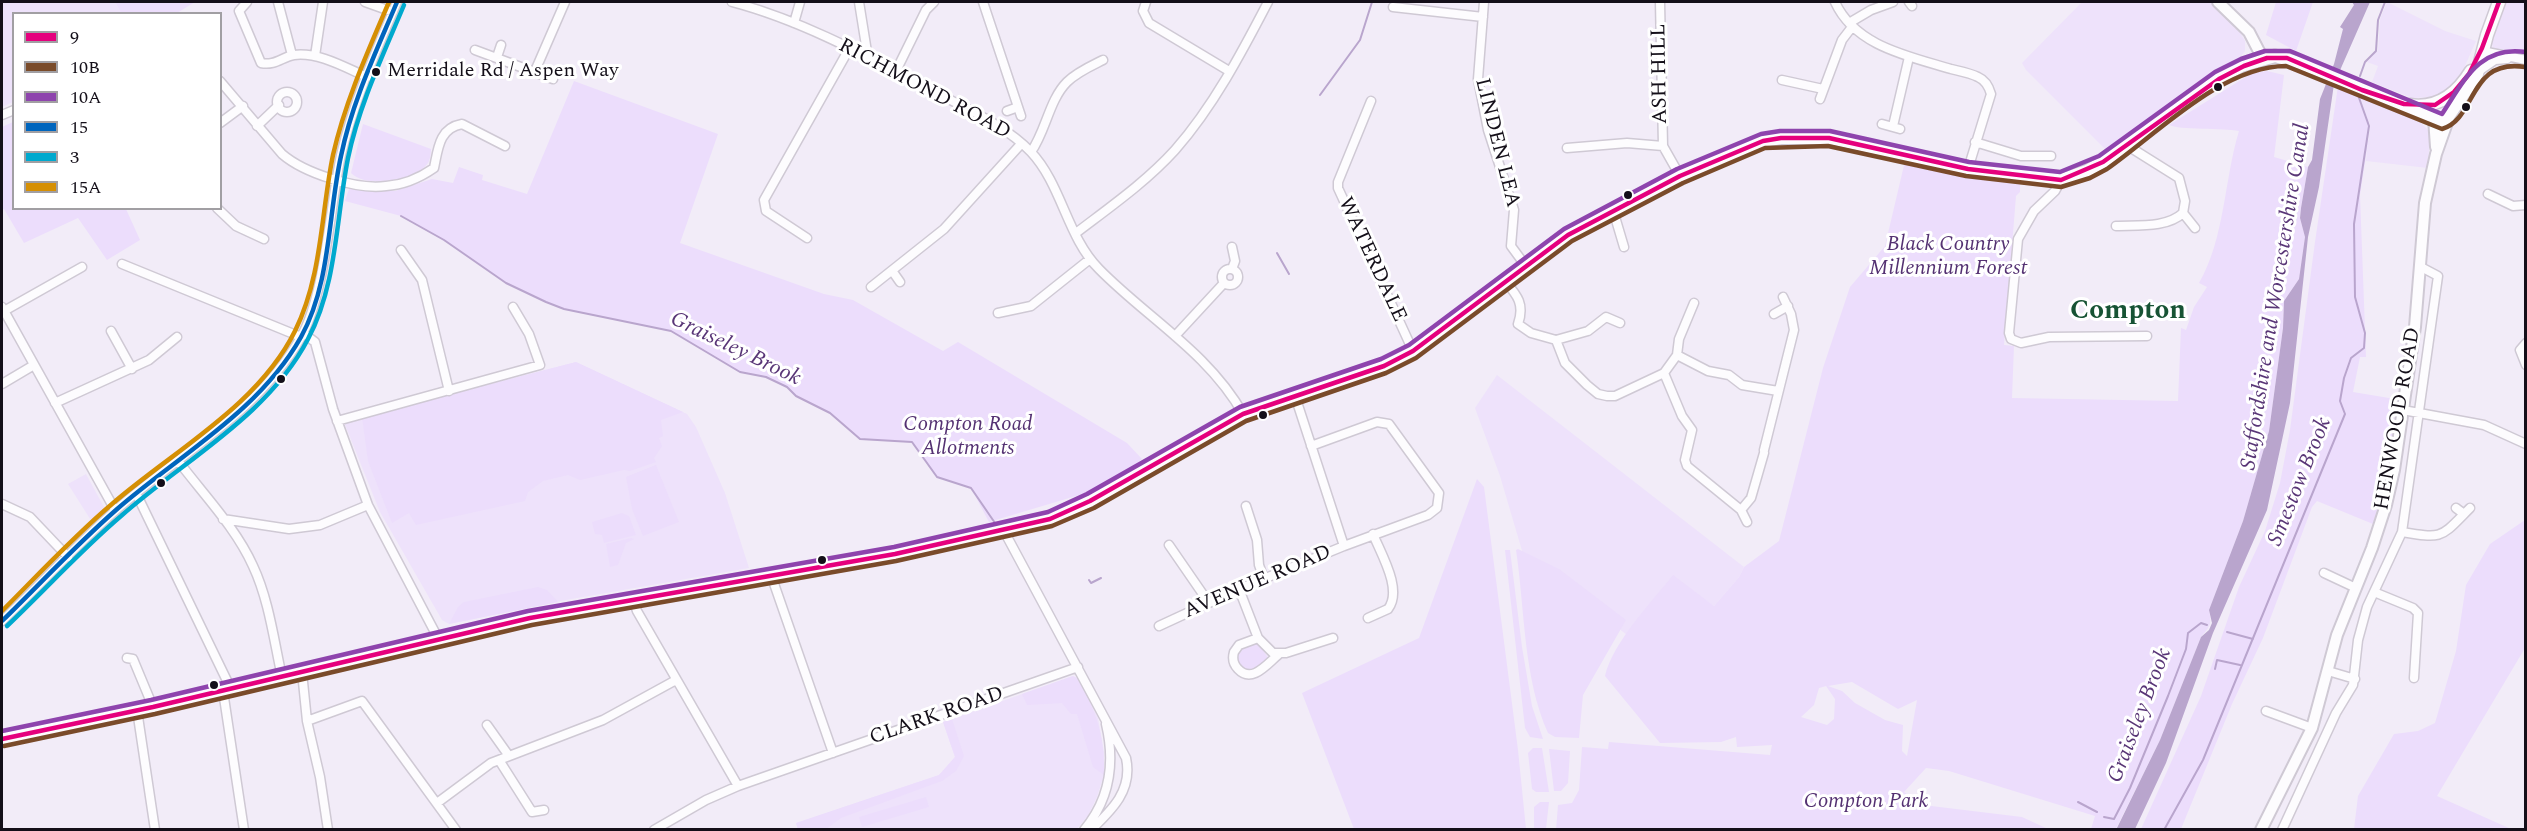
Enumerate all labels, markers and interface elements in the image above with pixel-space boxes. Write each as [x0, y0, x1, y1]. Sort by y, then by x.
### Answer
legend [12, 12, 222, 210]
street label: ASH HILL [1648, 23, 1674, 125]
text: 9 [70, 24, 79, 51]
street label: RICHMOND ROAD [833, 34, 1015, 146]
text: 10B [70, 54, 100, 81]
place label: Merridale Rd / Aspen Way [387, 60, 619, 84]
marker: Merridale Rd / Aspen Way [370, 66, 382, 78]
street label: LINDEN LEA [1468, 76, 1524, 210]
unlabelled marker [2212, 81, 2224, 93]
text: 10A [70, 84, 102, 111]
unlabelled marker [2460, 101, 2472, 113]
text: 15 [70, 114, 88, 141]
water label: Staffordshire and Worcestershire Canal [2237, 122, 2317, 472]
text: 3 [70, 144, 79, 171]
text: 15A [70, 174, 102, 201]
unlabelled marker [1622, 189, 1634, 201]
street label: WATERDALE [1331, 194, 1411, 326]
park label: Black Country Millennium Forest [1869, 233, 2027, 283]
district label: Compton [2070, 297, 2186, 329]
water label: Graiseley Brook [665, 307, 805, 393]
street label: HENWOOD ROAD [2371, 326, 2427, 512]
unlabelled marker [275, 373, 287, 385]
unlabelled marker [1257, 409, 1269, 421]
park label: Compton Road Allotments [903, 413, 1033, 463]
water label: Smestow Brook [2263, 414, 2339, 550]
unlabelled marker [155, 477, 167, 489]
street label: AVENUE ROAD [1180, 541, 1336, 625]
unlabelled marker [816, 554, 828, 566]
water label: Graiseley Brook [2103, 645, 2179, 787]
unlabelled marker [208, 679, 220, 691]
street label: CLARK ROAD [867, 682, 1007, 752]
park label: Compton Park [1804, 790, 1928, 816]

